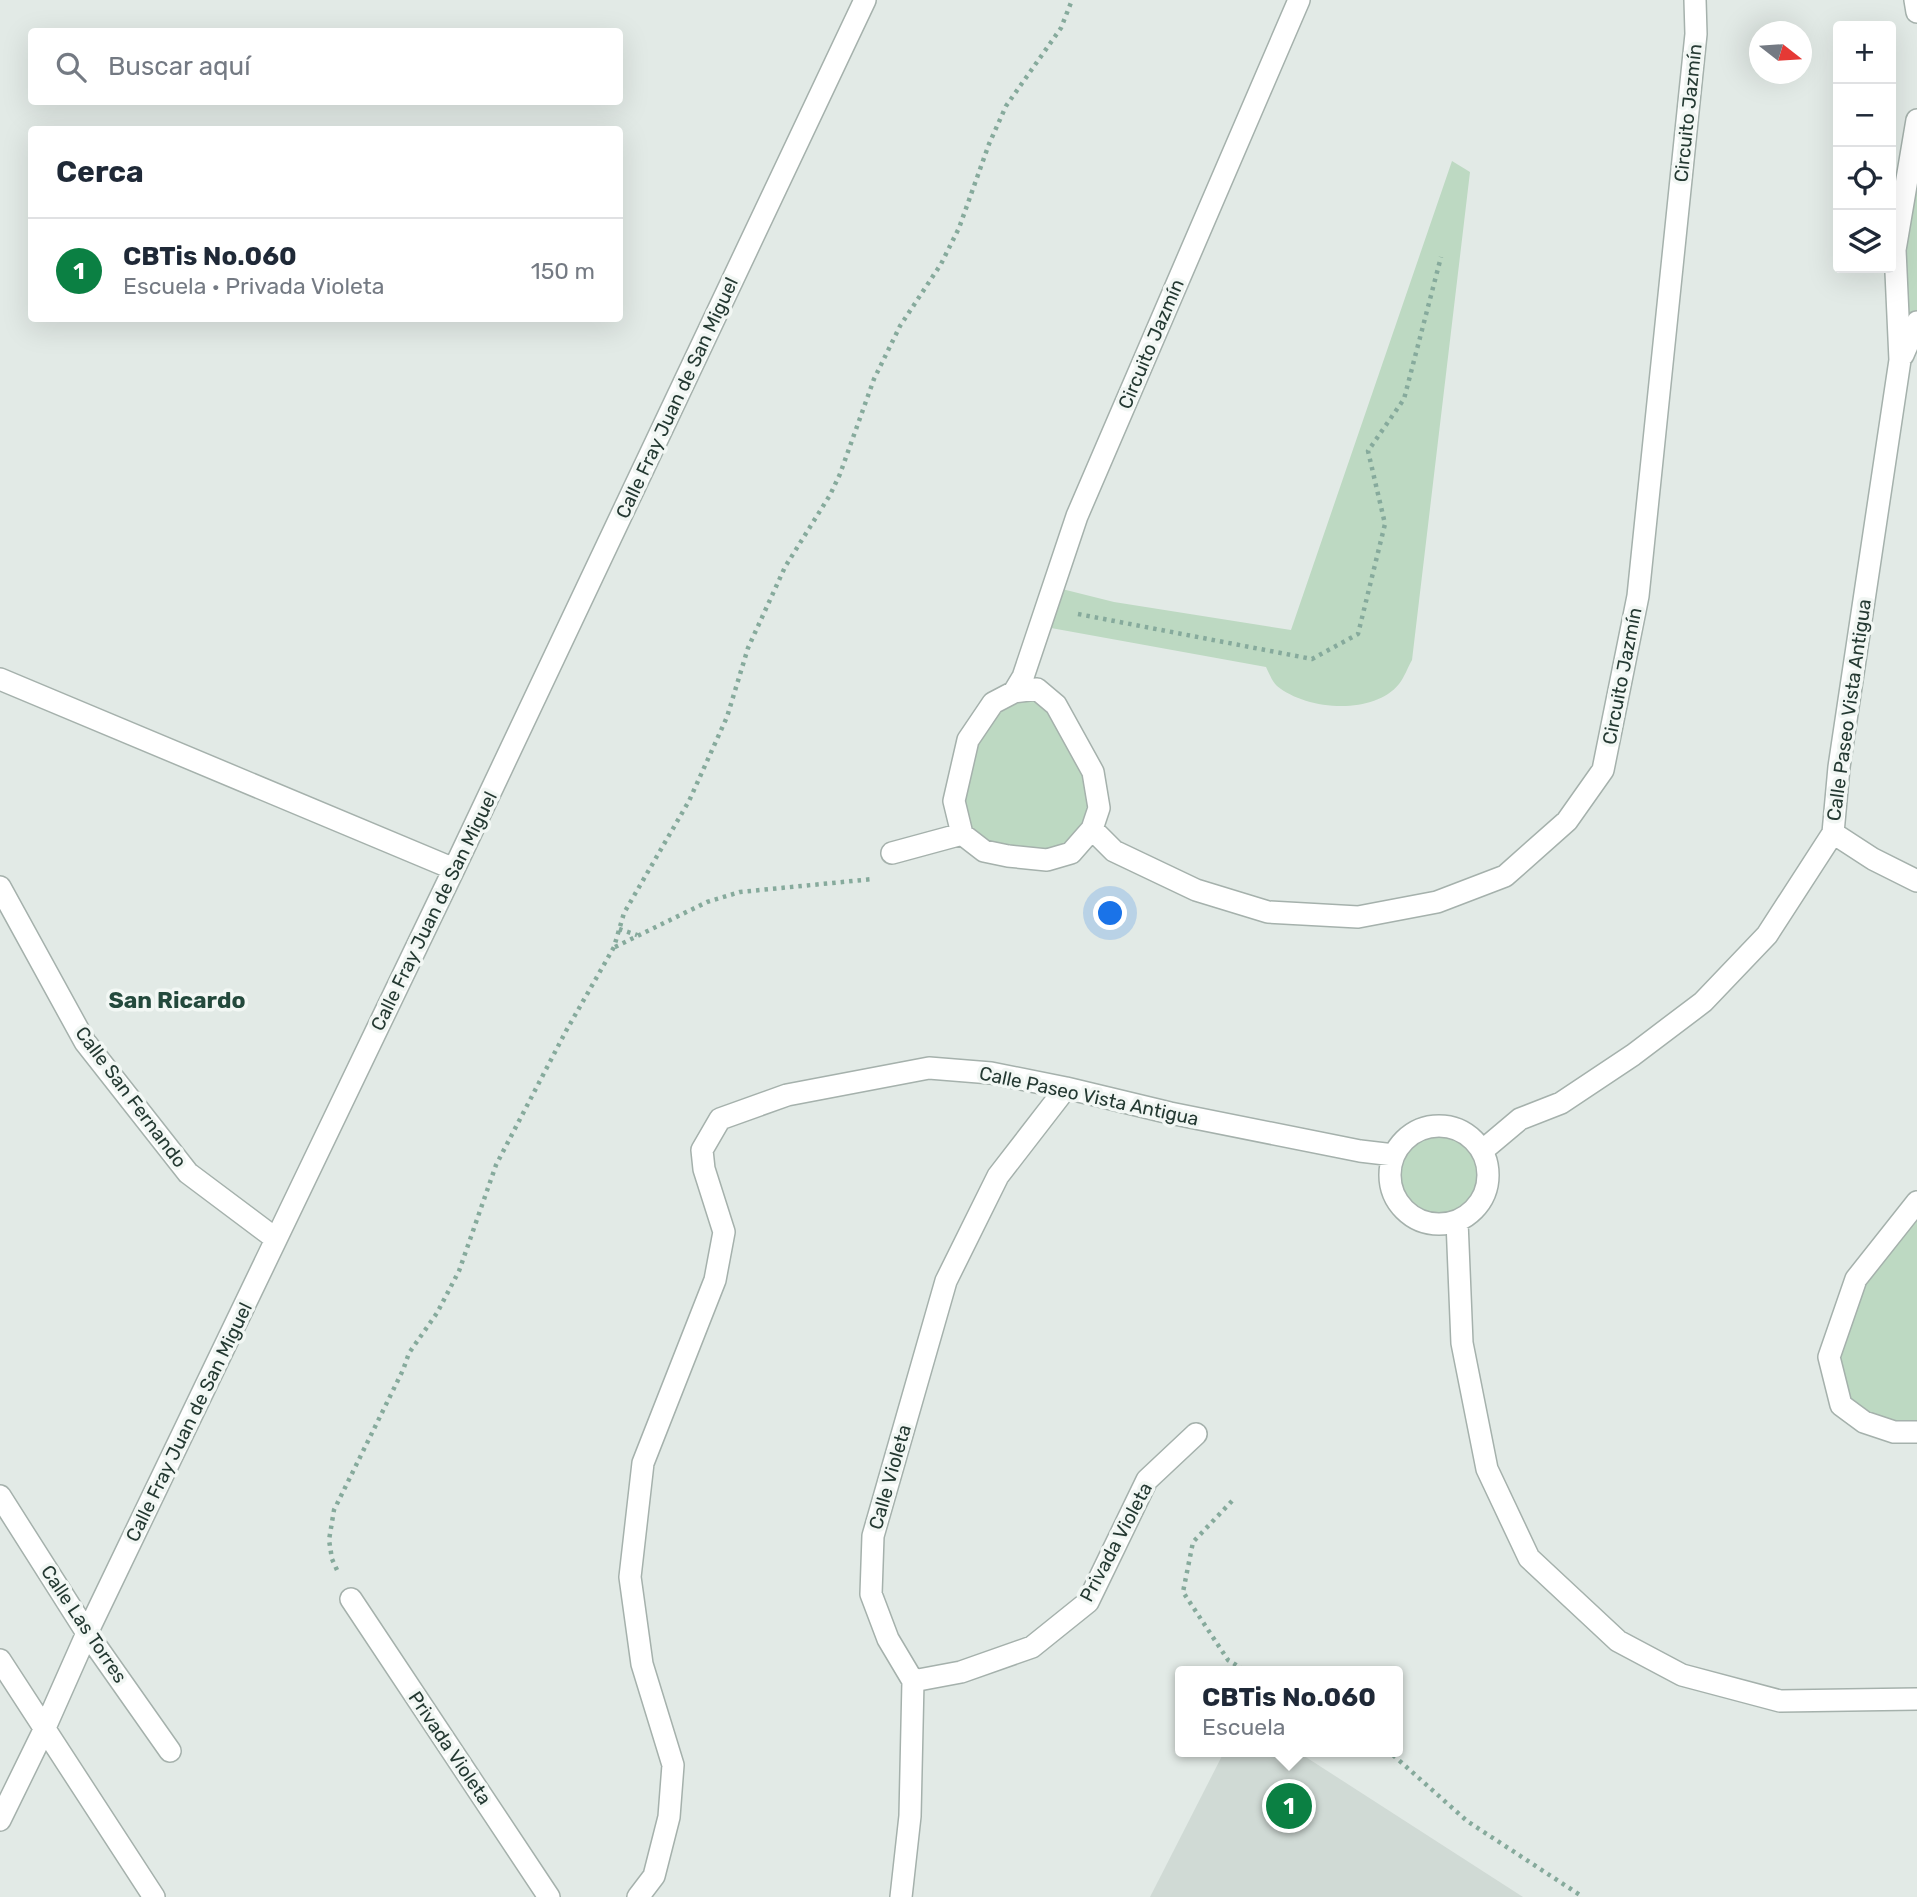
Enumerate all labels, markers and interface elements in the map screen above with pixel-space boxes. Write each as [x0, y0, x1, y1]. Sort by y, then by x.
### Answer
north arrow [1749, 21, 1812, 84]
map controls [1833, 21, 1896, 273]
button: + [1833, 21, 1896, 84]
search box [28, 28, 623, 105]
street label: Circuito Jazmín [1669, 43, 1707, 183]
icon: search [52, 48, 90, 86]
text: Buscar aquí [108, 51, 250, 82]
button: − [1833, 84, 1896, 147]
button: locate [1833, 147, 1896, 210]
text: Cerca [56, 154, 144, 190]
button: layers [1833, 210, 1896, 273]
text: CBTis No.060 [123, 241, 297, 272]
text: 1 [73, 257, 85, 285]
text: 150 m [531, 257, 595, 285]
text: Escuela · Privada Violeta [123, 272, 385, 300]
street label: Calle Fray Juan de San Miguel [611, 274, 743, 522]
street label: Circuito Jazmín [1113, 276, 1189, 412]
street label: Calle Paseo Vista Antigua [1822, 598, 1876, 822]
street label: Circuito Jazmín [1597, 606, 1647, 746]
street label: Calle Fray Juan de San Miguel [366, 788, 502, 1034]
your location [1093, 896, 1127, 930]
district label: San Ricardo [108, 986, 246, 1014]
street label: Calle San Fernando [70, 1022, 192, 1172]
street label: Calle Paseo Vista Antigua [977, 1061, 1201, 1131]
street label: Calle Fray Juan de San Miguel [121, 1299, 257, 1545]
street label: Calle Violeta [864, 1422, 916, 1532]
street label: Privada Violeta [1075, 1479, 1157, 1605]
street label: Calle Las Torres [36, 1561, 132, 1687]
popup [1175, 1666, 1403, 1757]
text: CBTis No.060 [1202, 1682, 1376, 1713]
street label: Privada Violeta [404, 1687, 496, 1809]
text: Escuela [1202, 1713, 1285, 1741]
pin: 1 [1266, 1780, 1312, 1832]

